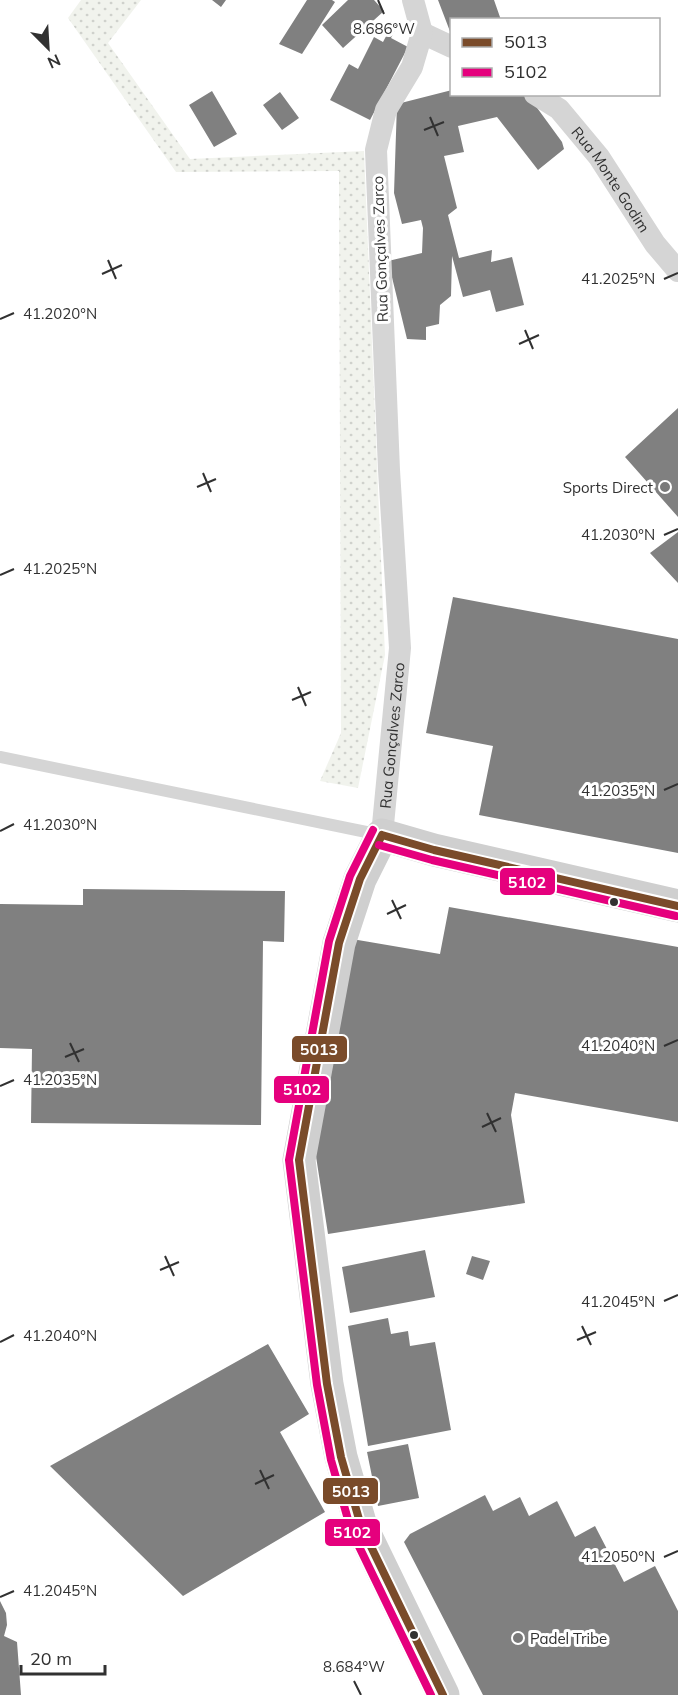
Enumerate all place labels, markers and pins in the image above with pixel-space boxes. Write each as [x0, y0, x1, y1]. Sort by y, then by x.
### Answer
place label: Sports Direct [563, 478, 653, 497]
marker: Sports Direct [658, 480, 672, 494]
unlabelled marker [608, 896, 620, 908]
unlabelled marker [408, 1629, 420, 1641]
place label: Padel Tribe [530, 1629, 607, 1648]
marker: Padel Tribe [511, 1631, 525, 1645]

